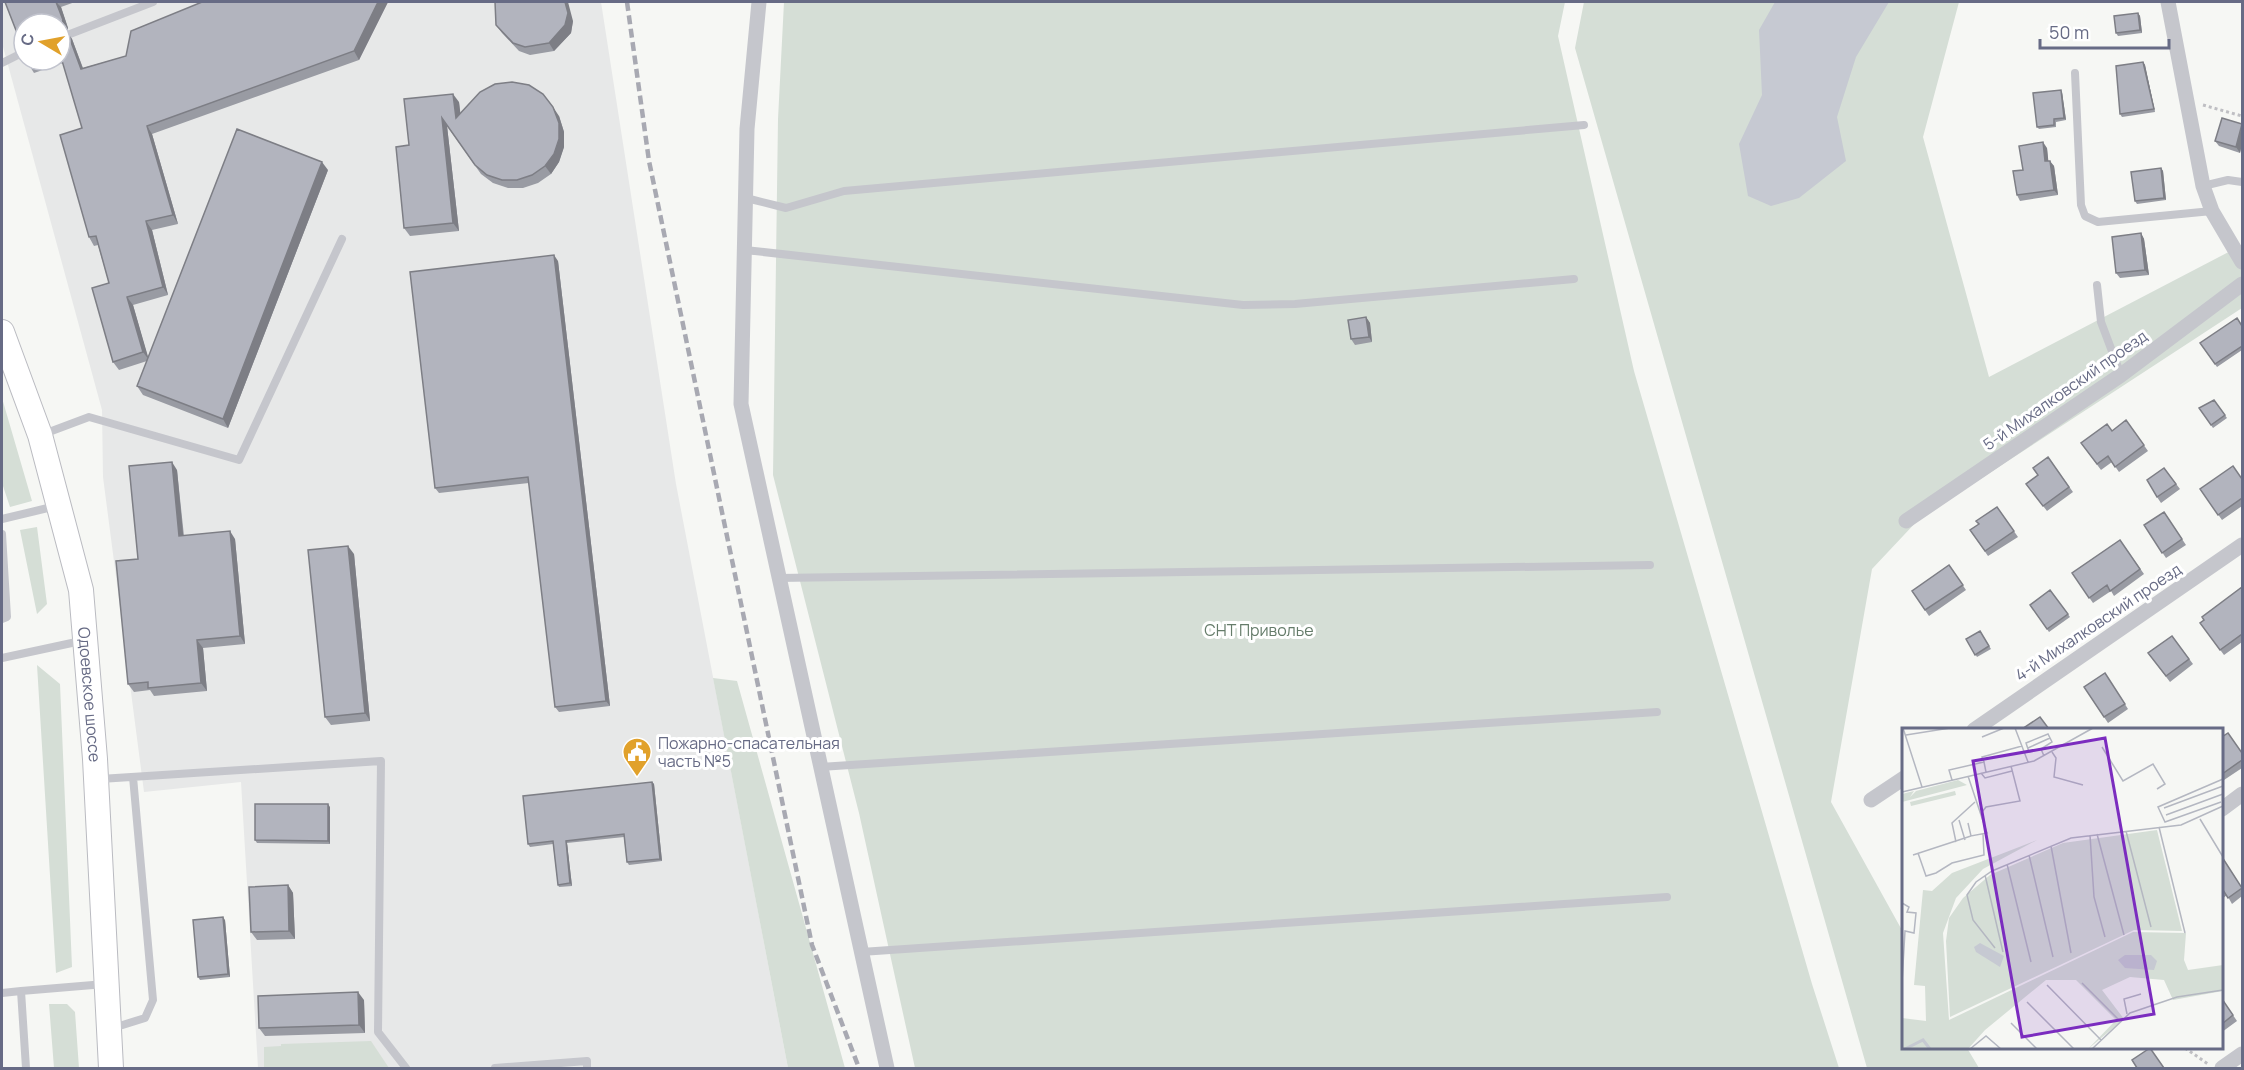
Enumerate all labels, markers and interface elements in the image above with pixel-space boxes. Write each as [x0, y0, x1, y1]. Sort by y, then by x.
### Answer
north arrow [12, 12, 72, 72]
scale bar [2040, 12, 2169, 50]
text: 50 m [2049, 20, 2089, 44]
text: С [15, 31, 39, 47]
street label: 5-й Михалковский проезд [1978, 325, 2152, 455]
street label: 4-й Михалковский проезд [2011, 558, 2186, 686]
park label: СНТ Приволье [1204, 619, 1314, 641]
street label: Одоевское шоссе [73, 626, 106, 763]
inset map [1902, 728, 2223, 1049]
place label: Пожарно-спасательная часть №5 [658, 732, 840, 772]
public building icon: Пожарно-спасательная часть №5 [621, 736, 653, 778]

